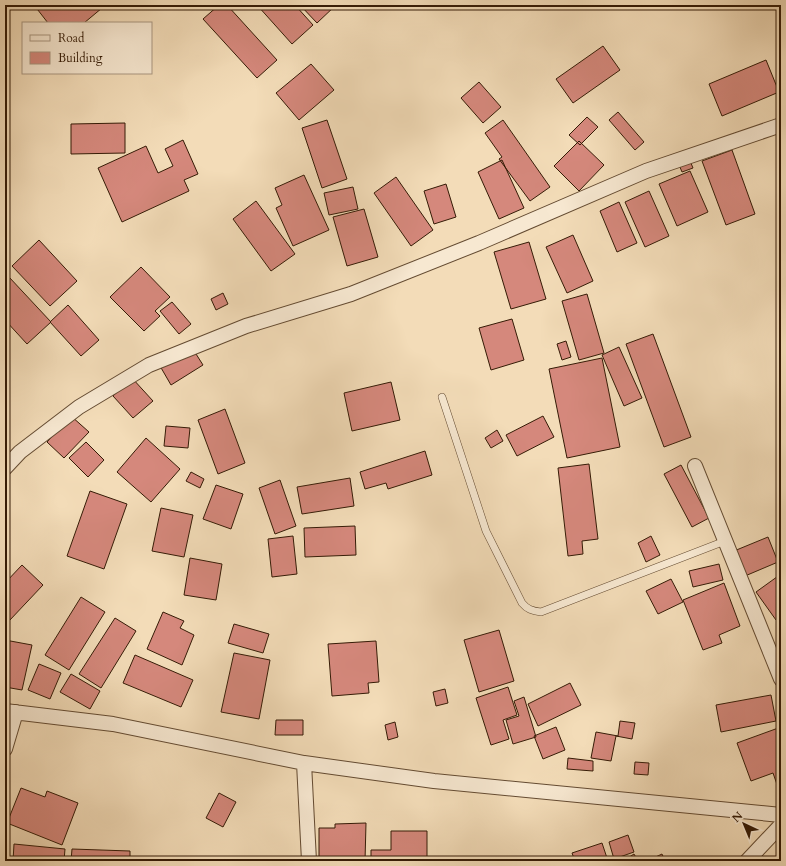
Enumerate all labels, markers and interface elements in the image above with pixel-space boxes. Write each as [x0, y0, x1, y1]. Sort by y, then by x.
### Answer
legend [22, 22, 152, 74]
text: Road [58, 30, 85, 46]
text: Building [58, 50, 103, 66]
north arrow [724, 804, 764, 844]
text: N [729, 808, 746, 826]

